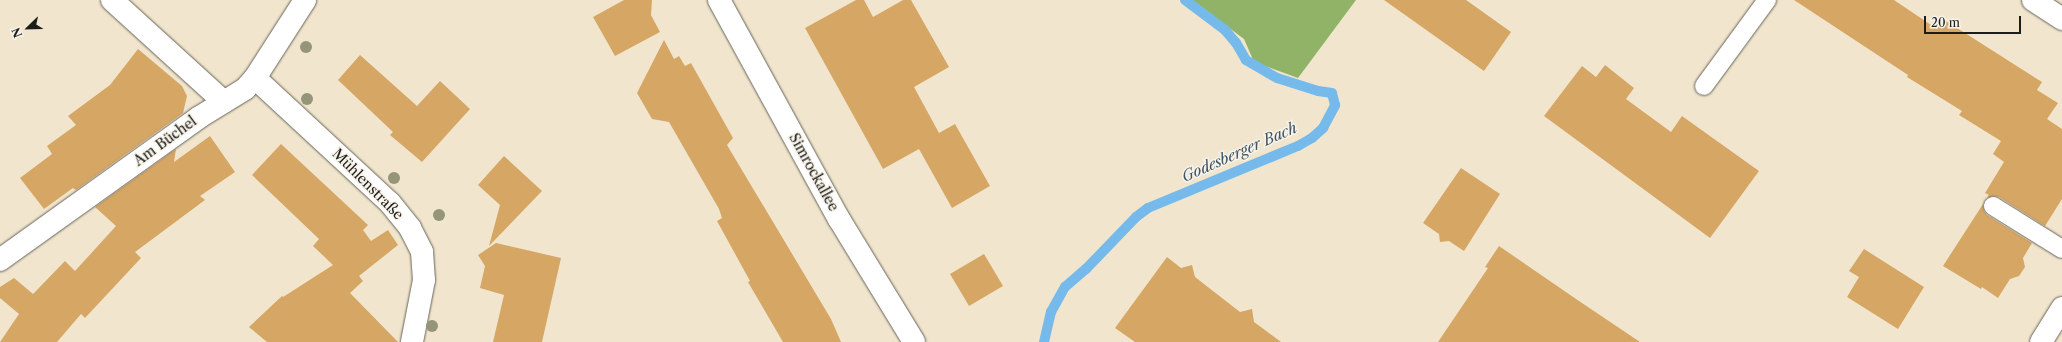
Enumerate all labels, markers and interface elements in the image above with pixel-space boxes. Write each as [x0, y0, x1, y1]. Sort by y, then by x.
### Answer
north arrow [8, 8, 48, 48]
scale bar [1926, 8, 2023, 34]
text: 20 m [1931, 15, 1960, 30]
text: N [9, 26, 25, 40]
street label: Am Büchel [130, 113, 200, 169]
water label: Godesberger Bach [1179, 119, 1299, 185]
street label: Simrockallee [786, 130, 842, 214]
street label: Mühlenstraße [329, 145, 407, 223]

